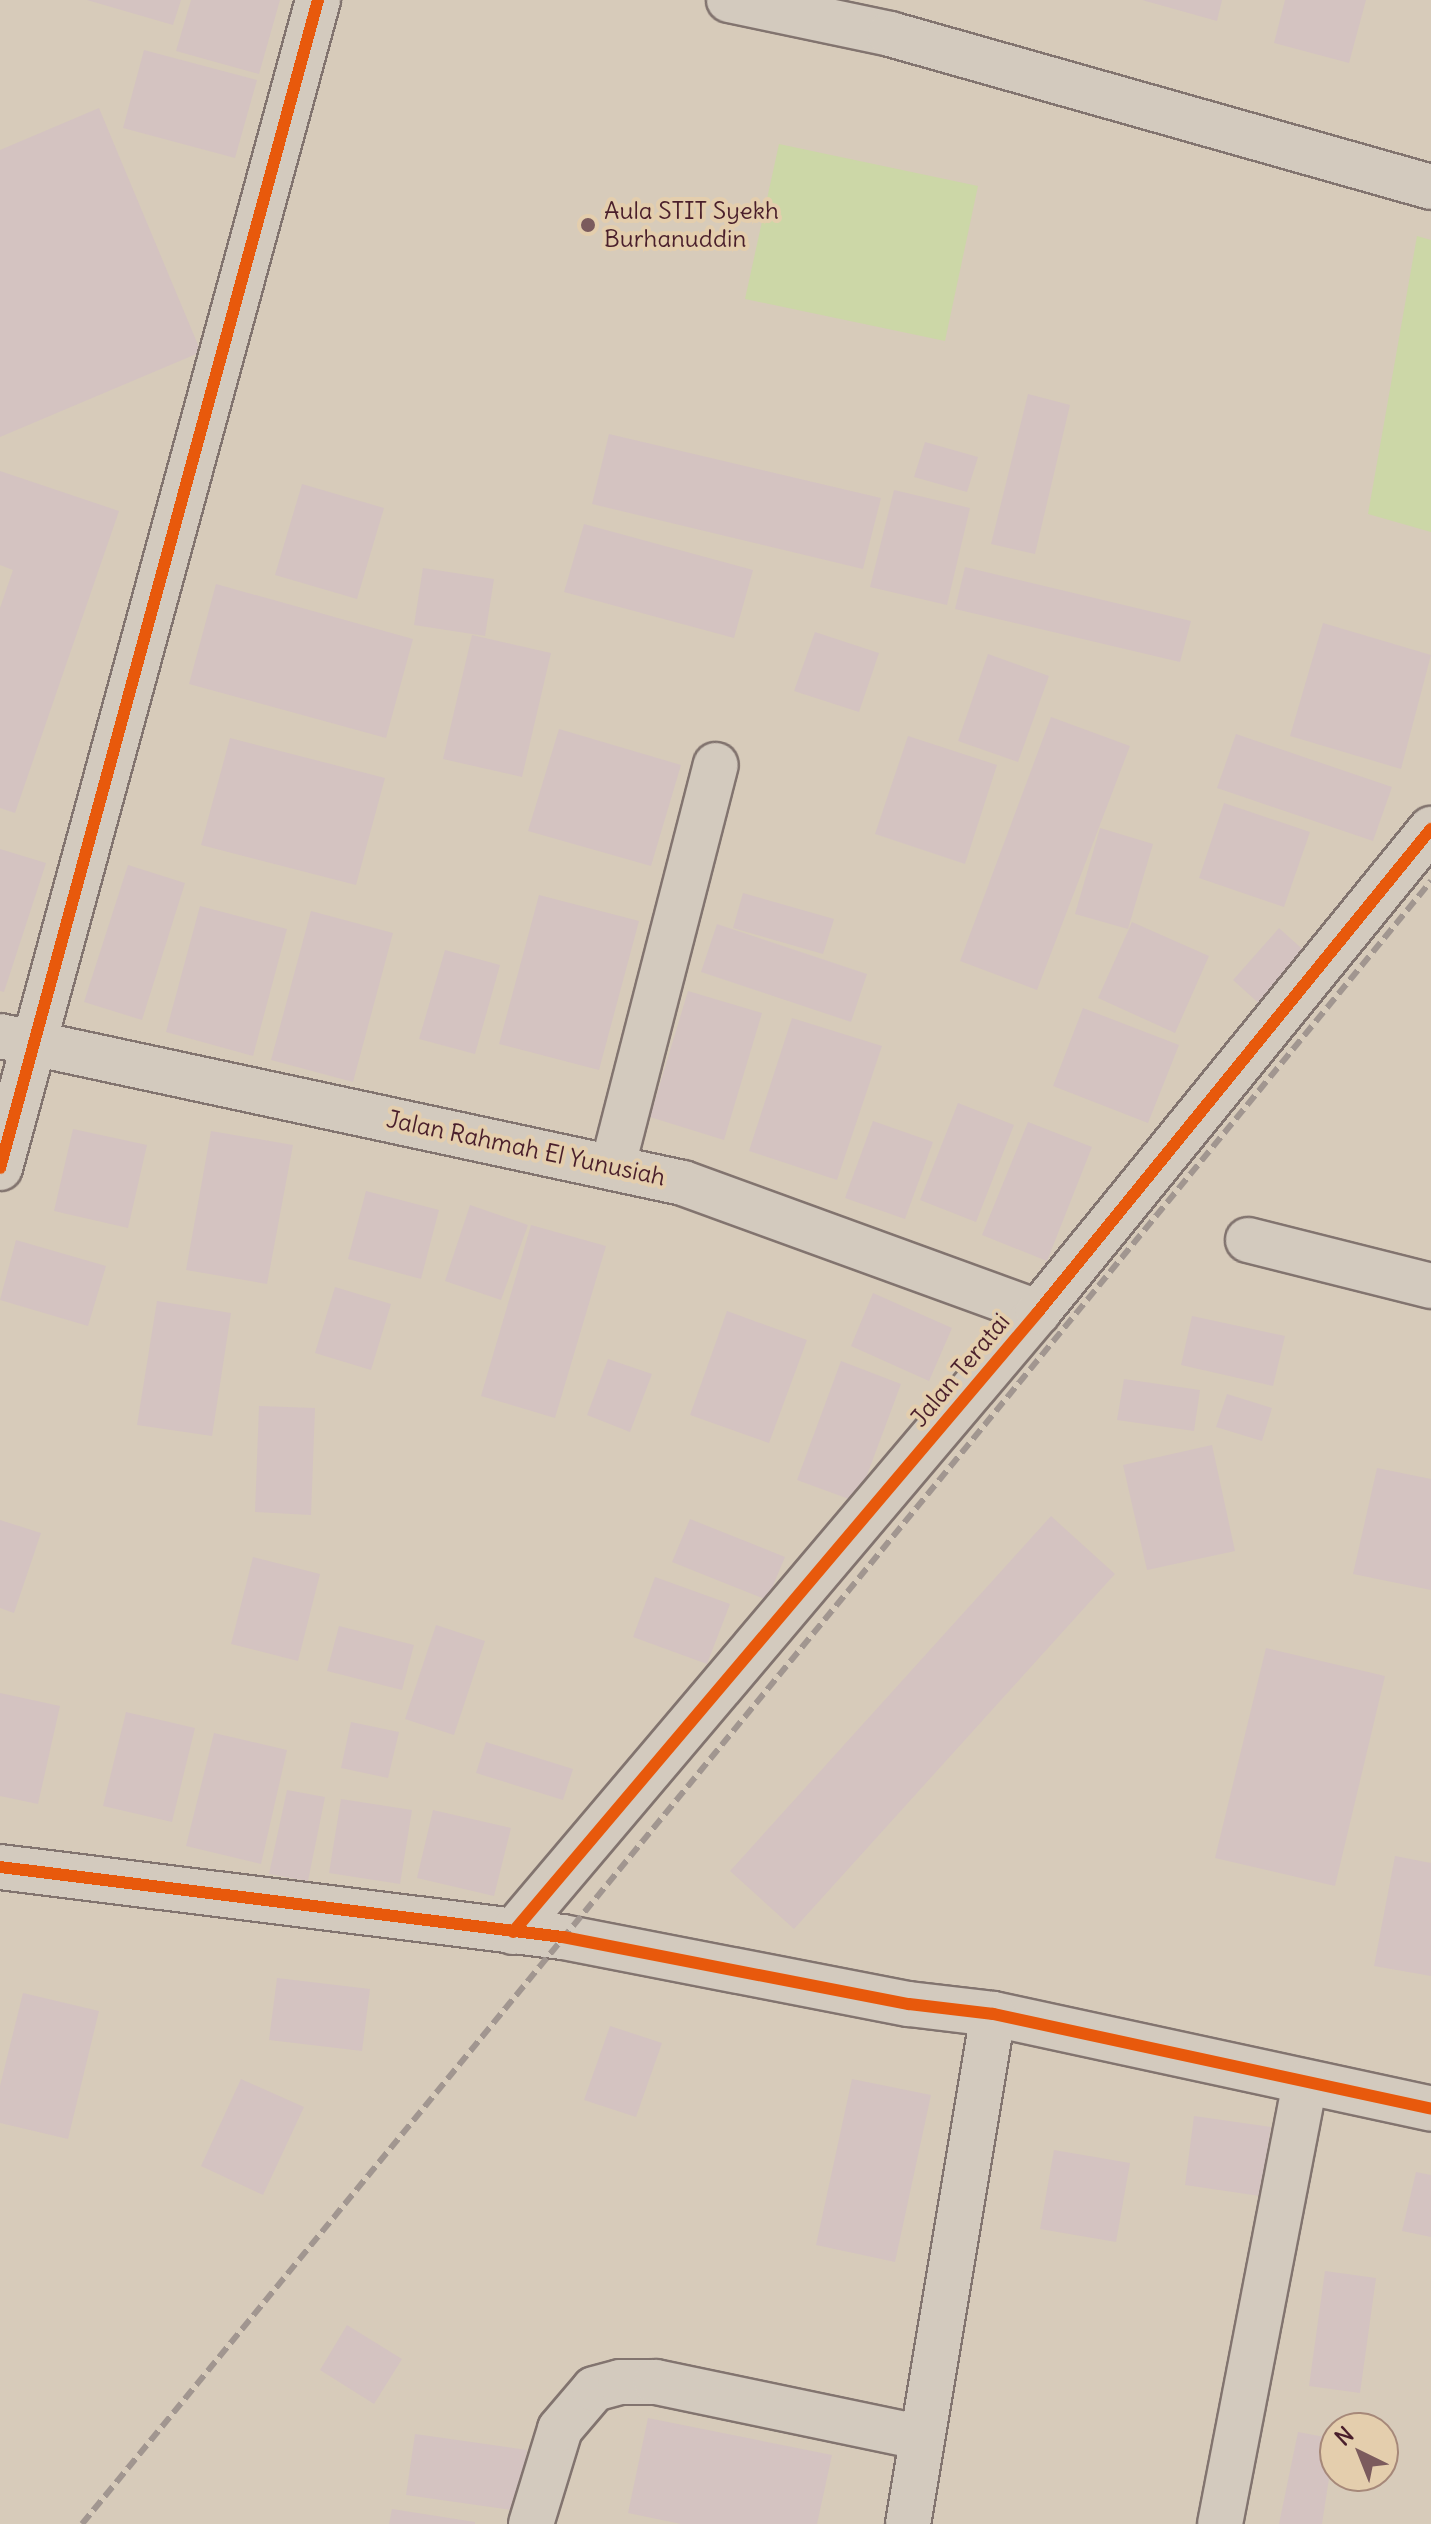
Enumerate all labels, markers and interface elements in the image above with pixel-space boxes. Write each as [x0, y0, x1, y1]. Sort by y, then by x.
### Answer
place label: Aula STIT Syekh Burhanuddin [604, 197, 779, 253]
marker: Aula STIT Syekh Burhanuddin [579, 216, 597, 234]
street label: Jalan Rahmah El Yunusiah [384, 1104, 668, 1192]
street label: Jalan Teratai [904, 1308, 1016, 1432]
north arrow [1319, 2412, 1399, 2492]
text: N [1329, 2420, 1359, 2451]

